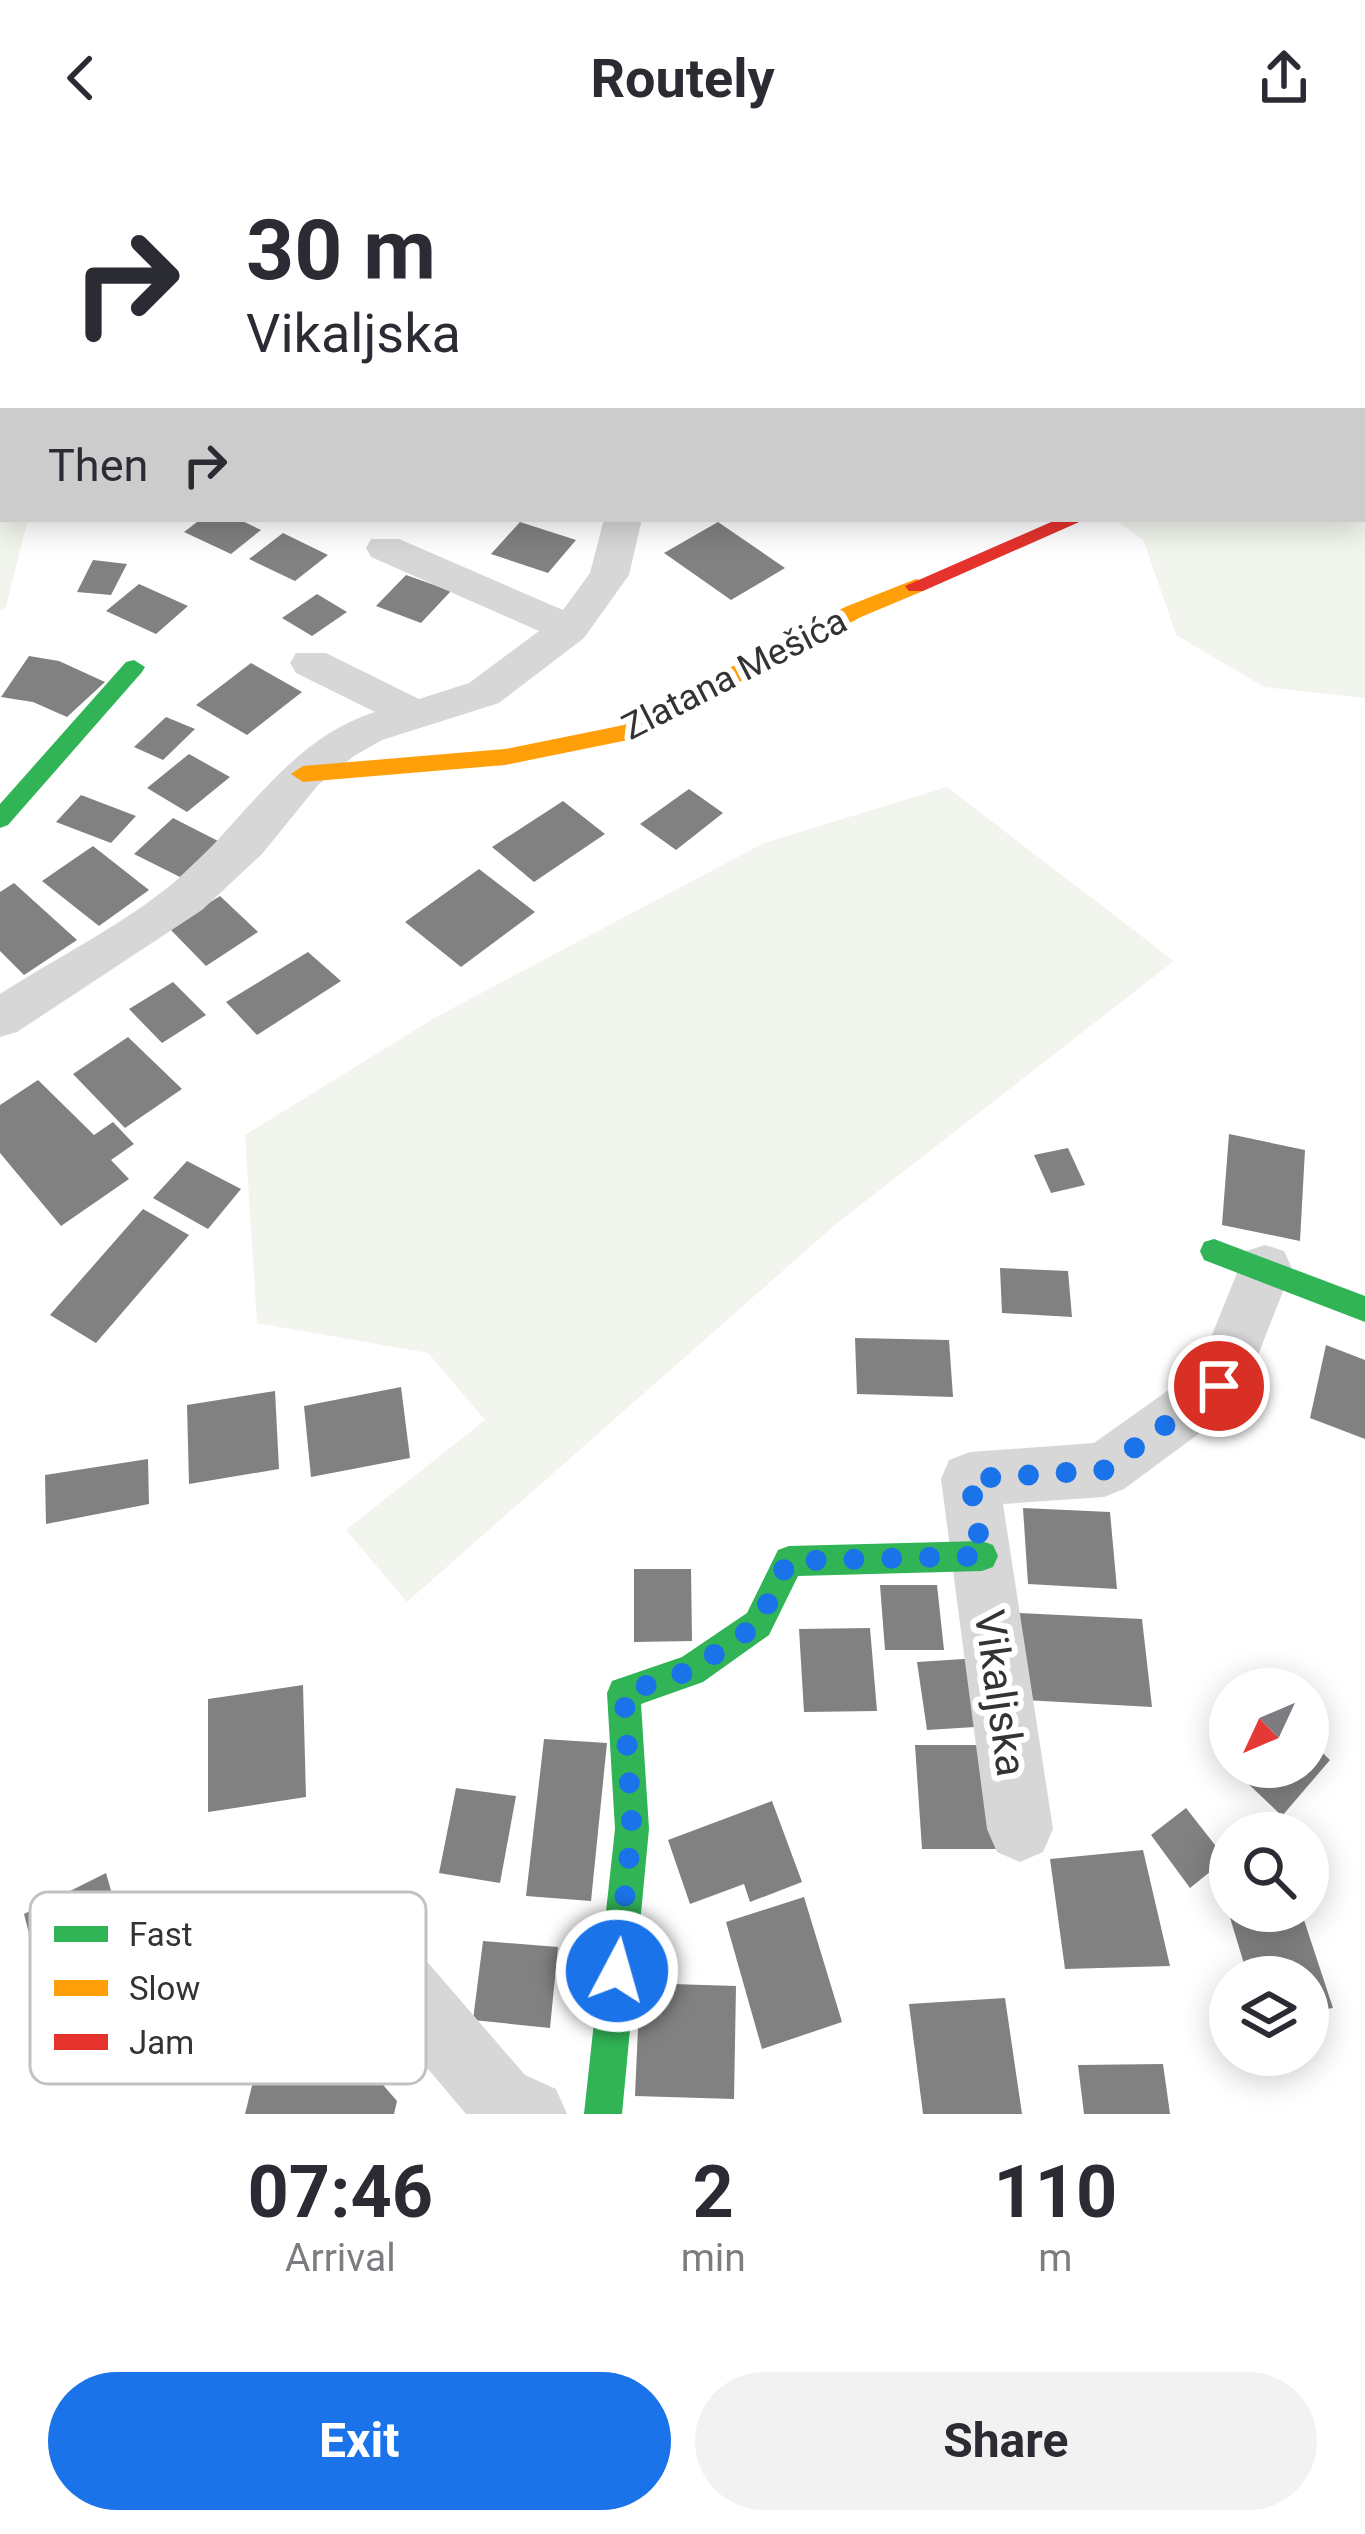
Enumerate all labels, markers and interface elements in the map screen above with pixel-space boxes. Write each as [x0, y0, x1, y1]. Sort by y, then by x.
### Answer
icon: back [48, 45, 114, 111]
icon: share [1251, 45, 1317, 111]
text: Routely [590, 47, 775, 110]
text: 30 m [246, 201, 436, 300]
icon: right [48, 204, 204, 360]
text: Vikaljska [246, 302, 461, 365]
icon: right [172, 432, 238, 498]
text: Then [48, 439, 148, 492]
street label: Zlatana Mešića [615, 599, 854, 748]
pin [1168, 1335, 1270, 1437]
icon: arrive [1186, 1353, 1252, 1419]
street label: Vikaljska [965, 1607, 1036, 1779]
north arrow [1209, 1668, 1329, 1788]
map controls [1209, 1668, 1329, 2076]
button: search [1209, 1812, 1329, 1932]
legend [30, 1892, 426, 2084]
position arrow [554, 1908, 680, 2034]
text: Fast [129, 1915, 192, 1954]
button: layers [1209, 1956, 1329, 2076]
text: Slow [129, 1969, 200, 2008]
text: Jam [129, 2023, 194, 2062]
text: 07:46 [248, 2150, 433, 2235]
text: 2 [693, 2150, 734, 2235]
text: 110 [993, 2150, 1117, 2235]
text: Arrival [285, 2235, 396, 2281]
text: min [681, 2235, 746, 2281]
text: m [1038, 2235, 1073, 2281]
button: Exit [48, 2372, 671, 2510]
button: Share [695, 2372, 1317, 2510]

